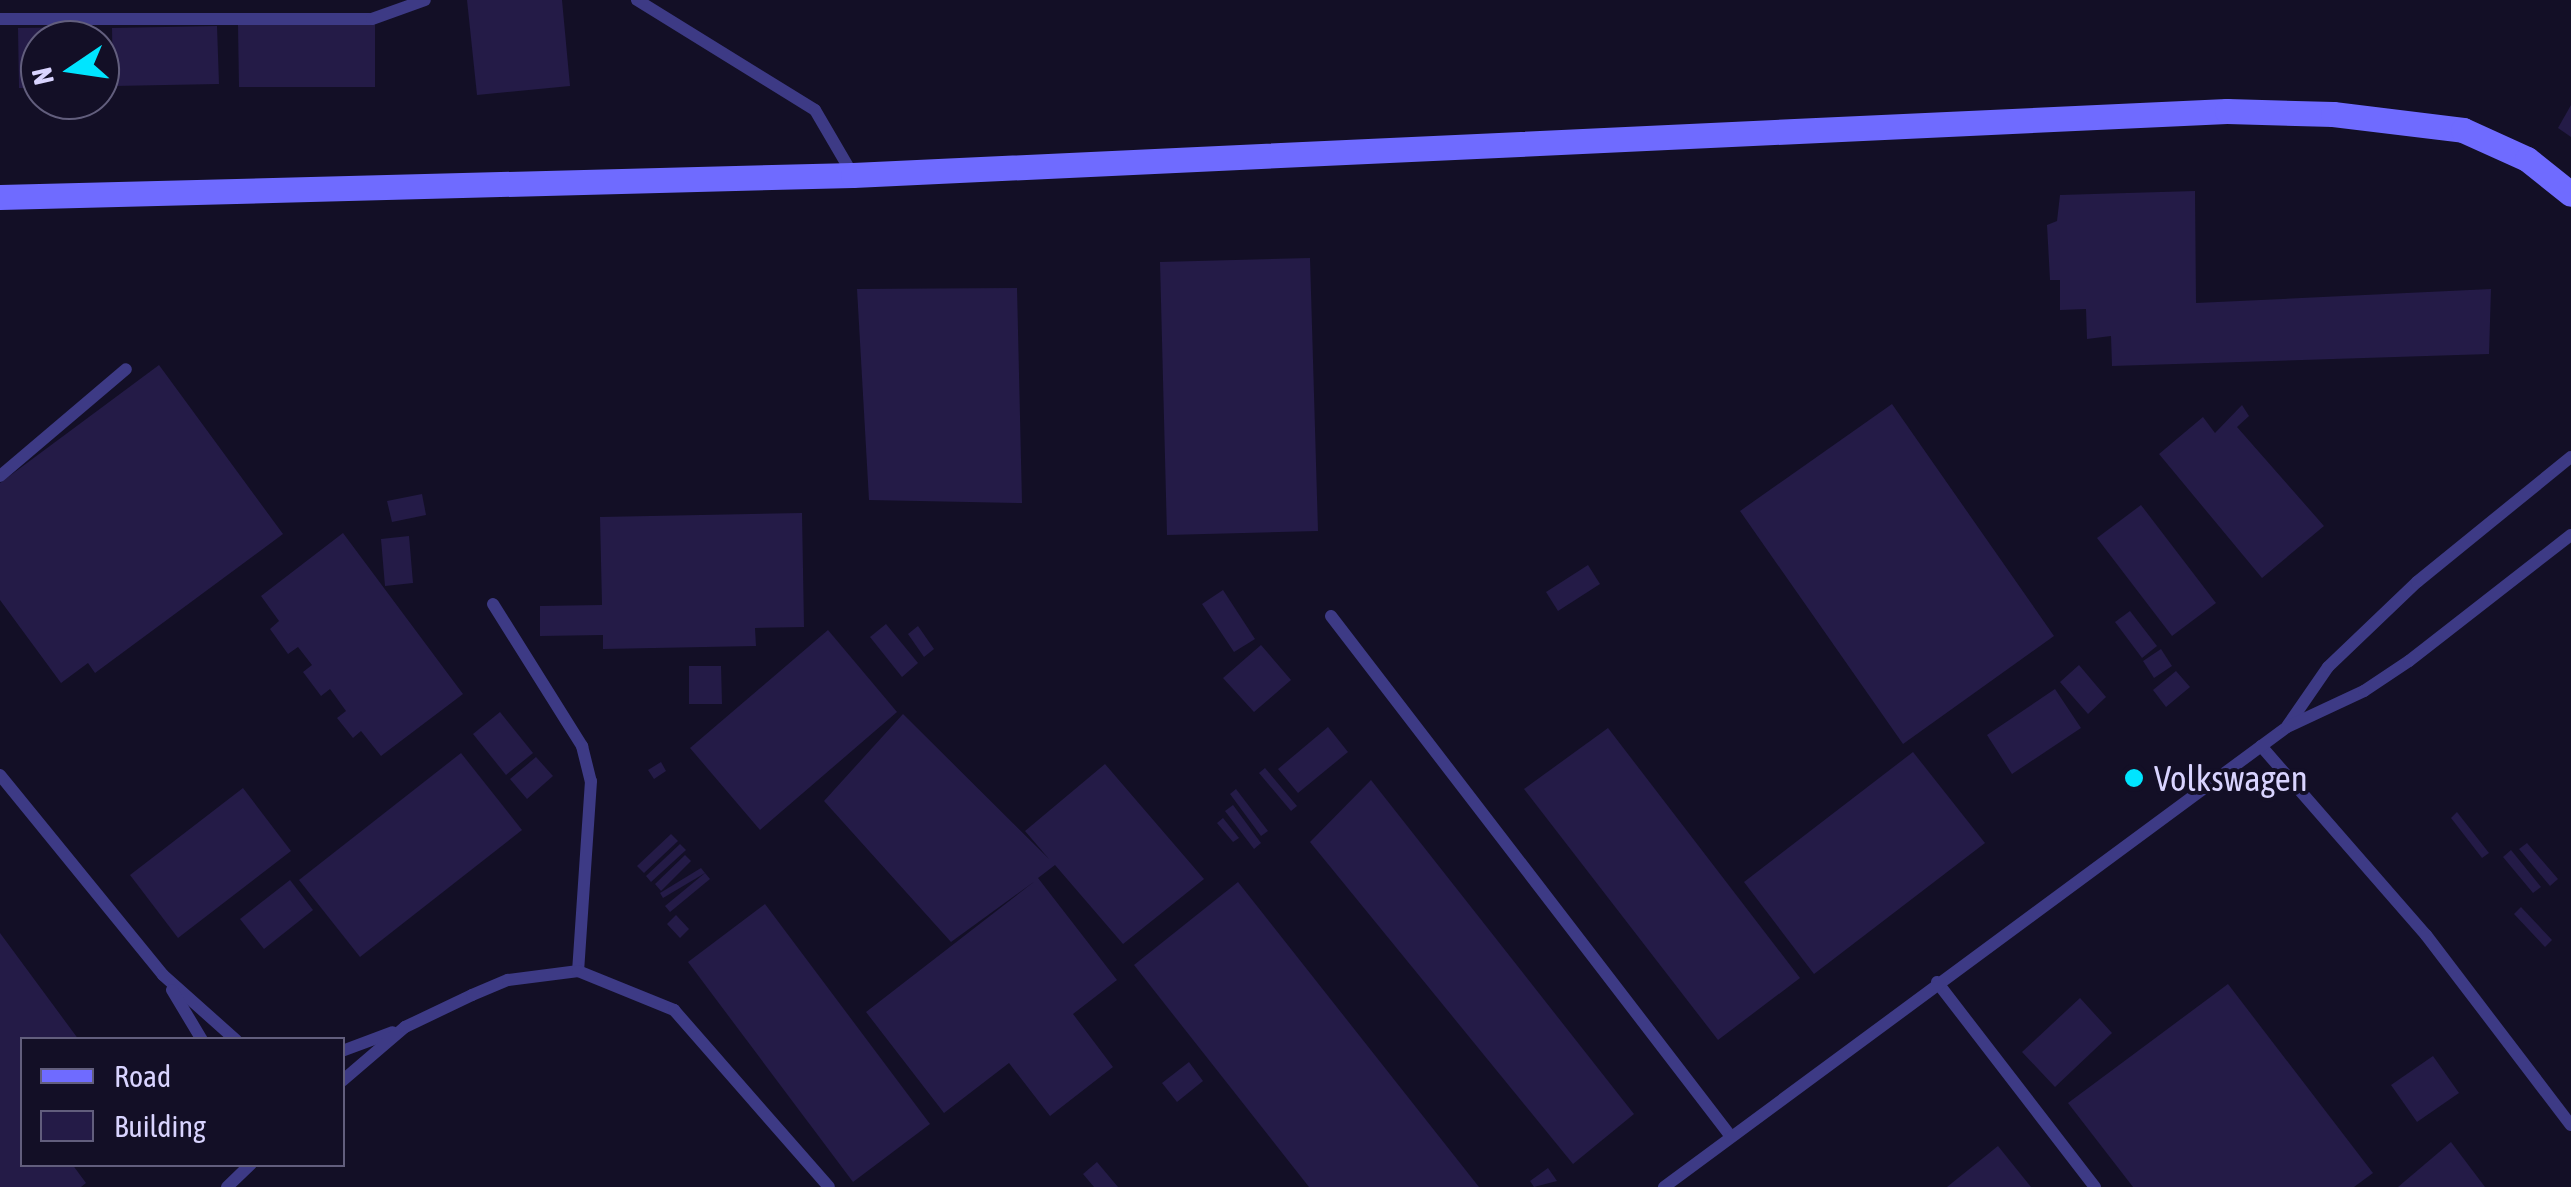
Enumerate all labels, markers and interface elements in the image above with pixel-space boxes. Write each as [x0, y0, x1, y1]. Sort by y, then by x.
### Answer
north arrow [20, 20, 120, 120]
text: N [25, 65, 60, 88]
place label: Volkswagen [2154, 757, 2308, 799]
marker: Volkswagen [2123, 767, 2145, 789]
legend [20, 1037, 345, 1167]
text: Road [114, 1059, 171, 1093]
text: Building [114, 1109, 206, 1143]

